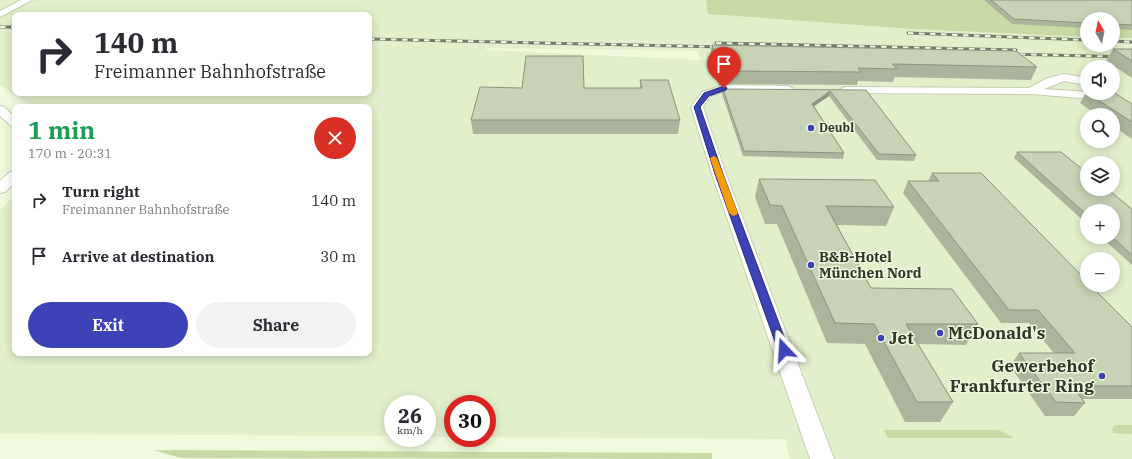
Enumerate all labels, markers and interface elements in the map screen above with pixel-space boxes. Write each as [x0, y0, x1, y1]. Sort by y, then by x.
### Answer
north arrow [1080, 12, 1120, 52]
map controls [1080, 12, 1120, 292]
text: 140 m [94, 24, 178, 61]
icon: right [28, 28, 80, 80]
pin [707, 47, 741, 88]
icon: arrive [713, 53, 735, 75]
text: Freimanner Bahnhofstraße [94, 60, 326, 83]
button: sound [1080, 60, 1120, 100]
button: search [1080, 108, 1120, 148]
text: 1 min [28, 114, 95, 146]
button: close [314, 117, 356, 159]
place label: Deubl [819, 120, 854, 135]
marker: Deubl [806, 123, 816, 133]
text: 170 m · 20:31 [28, 145, 112, 162]
button: layers [1080, 156, 1120, 196]
text: Turn right [62, 182, 140, 201]
icon: right [28, 189, 50, 211]
text: 140 m [311, 191, 356, 210]
text: Freimanner Bahnhofstraße [62, 201, 230, 218]
button: + [1080, 204, 1120, 244]
icon: arrive [28, 245, 50, 267]
text: Arrive at destination [62, 247, 214, 266]
text: 30 m [320, 247, 356, 266]
place label: B&B-Hotel München Nord [819, 248, 922, 282]
button: − [1080, 252, 1120, 292]
marker: B&B-Hotel München Nord [806, 260, 816, 270]
button: Exit [28, 302, 188, 348]
button: Share [196, 302, 356, 348]
place label: McDonald's [948, 322, 1045, 344]
place label: Jet [889, 327, 914, 349]
marker: McDonald's [935, 328, 945, 338]
position arrow [763, 329, 805, 371]
marker: Jet [876, 333, 886, 343]
place label: Gewerbehof Frankfurter Ring [950, 355, 1095, 397]
marker: Gewerbehof Frankfurter Ring [1097, 371, 1107, 381]
speed limit sign: 30 [444, 395, 496, 447]
text: 26 [398, 402, 422, 429]
text: km/h [397, 424, 423, 437]

